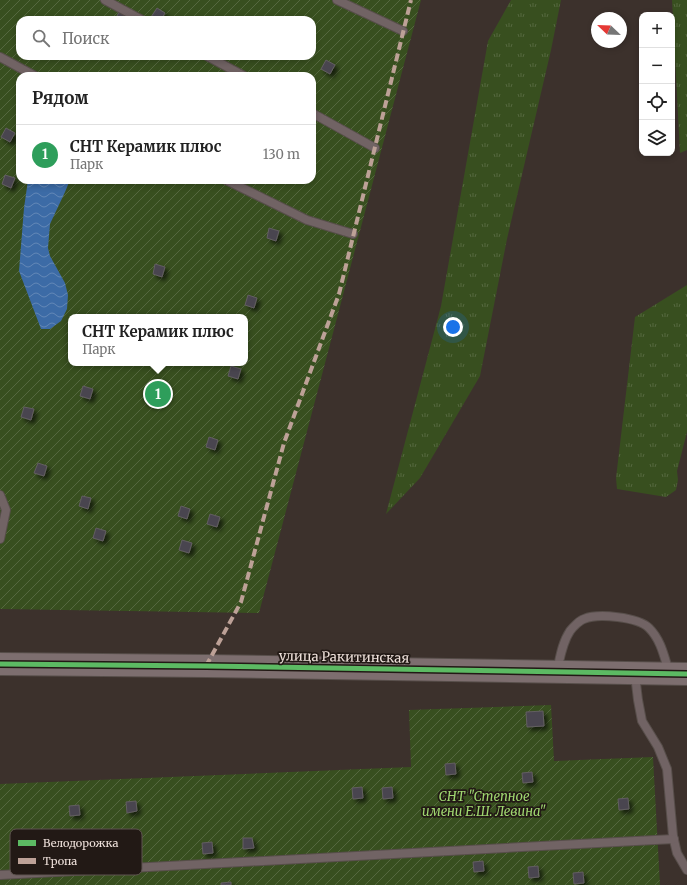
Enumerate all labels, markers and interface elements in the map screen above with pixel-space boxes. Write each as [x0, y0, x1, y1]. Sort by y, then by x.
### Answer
north arrow [591, 12, 627, 48]
map controls [639, 12, 675, 156]
button: + [639, 12, 675, 48]
search box [16, 16, 316, 60]
icon: search [30, 27, 52, 49]
text: Поиск [62, 29, 109, 48]
button: − [639, 48, 675, 84]
button: locate [639, 84, 675, 120]
text: Рядом [32, 87, 88, 109]
button: layers [639, 120, 675, 156]
text: СНТ Керамик плюс [70, 137, 221, 156]
text: 1 [42, 146, 48, 163]
text: 130 m [263, 146, 300, 163]
text: Парк [70, 156, 103, 173]
popup [68, 314, 248, 366]
your location [443, 317, 463, 337]
text: СНТ Керамик плюс [82, 322, 234, 341]
text: Парк [82, 341, 115, 358]
pin: 1 [145, 379, 171, 409]
street label: улица Ракитинская [279, 647, 410, 667]
park label: СНТ "Степное имени Е.Ш. Левина" [422, 788, 546, 820]
legend [10, 829, 142, 875]
text: Велодорожка [43, 836, 118, 850]
text: Тропа [43, 854, 77, 868]

